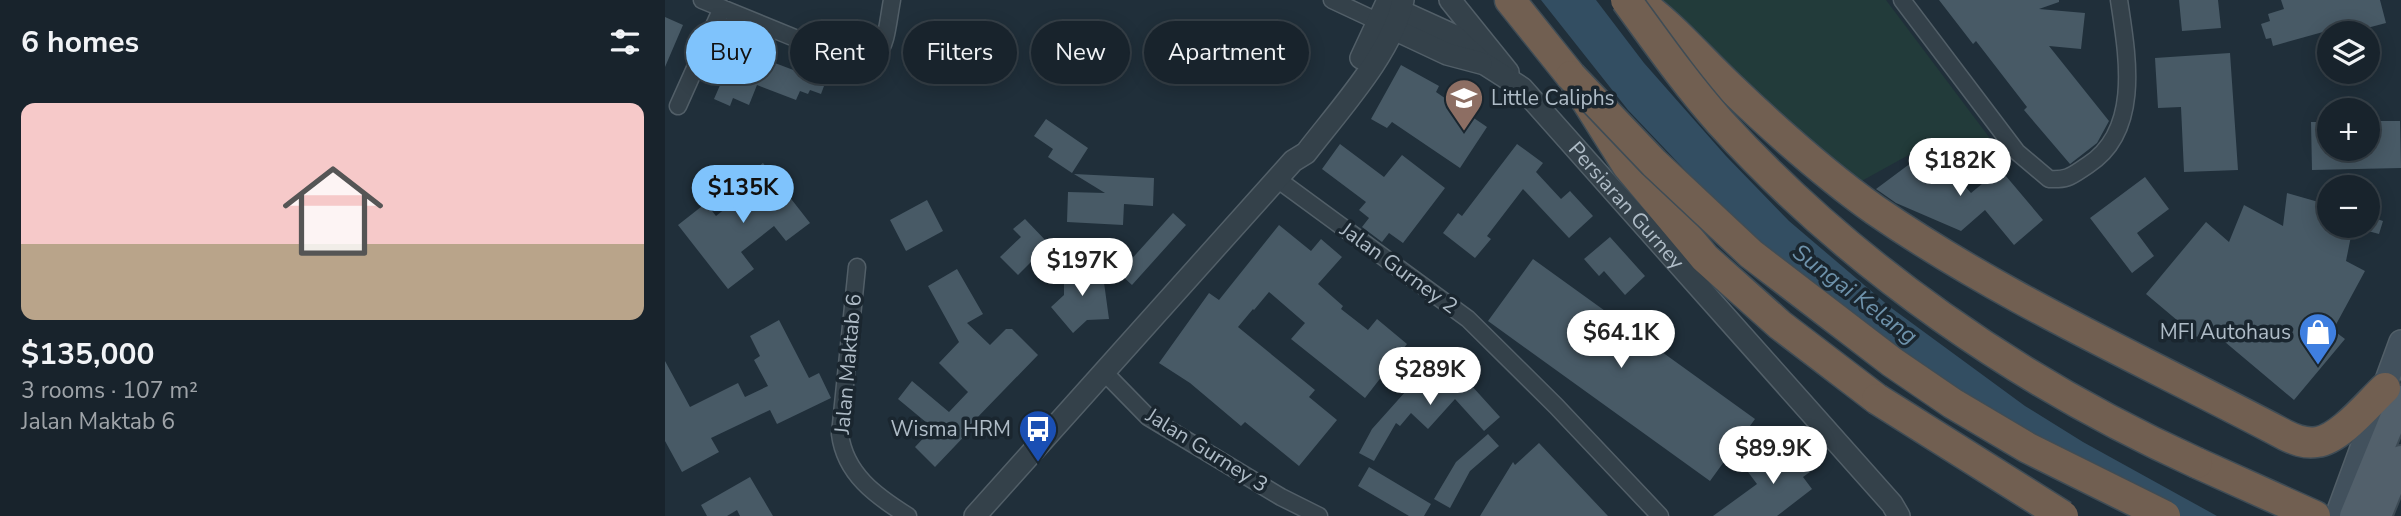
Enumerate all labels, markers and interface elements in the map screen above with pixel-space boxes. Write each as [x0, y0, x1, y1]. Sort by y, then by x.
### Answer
chip: Buy [686, 21, 776, 84]
chip: Rent [790, 21, 889, 84]
chip: Filters [903, 21, 1017, 84]
chip: New [1031, 21, 1130, 84]
chip: Apartment [1144, 21, 1309, 84]
map controls [2317, 21, 2380, 238]
button: layers [2317, 21, 2380, 84]
text: 6 homes [21, 22, 139, 63]
icon: filters [606, 23, 644, 61]
school or university icon: Little Caliphs [1443, 77, 1485, 132]
place label: Little Caliphs [1491, 84, 1615, 112]
button: + [2317, 98, 2380, 161]
street label: Persiaran Gurney [1562, 136, 1691, 275]
pin: $182K [1911, 138, 2009, 198]
text: $182K [1925, 145, 1995, 176]
icon: home [270, 148, 396, 274]
pin: $135K [694, 166, 792, 225]
text: $135K [708, 172, 778, 203]
button: − [2317, 175, 2380, 238]
street label: Jalan Gurney 2 [1334, 215, 1463, 320]
water label: Sungai Kelang [1786, 237, 1924, 351]
pin: $197K [1033, 238, 1131, 298]
text: $197K [1047, 245, 1117, 276]
street label: Jalan Maktab 6 [828, 293, 868, 436]
pin: $64.1K [1564, 310, 1678, 370]
shop icon: MFI Autohaus [2297, 311, 2339, 366]
text: $64.1K [1583, 317, 1659, 348]
place label: MFI Autohaus [2160, 318, 2291, 346]
text: $135,000 [21, 334, 154, 375]
pin: $289K [1381, 348, 1479, 407]
text: $289K [1395, 354, 1465, 385]
text: 3 rooms · 107 m² [21, 375, 198, 406]
street label: Jalan Gurney 3 [1140, 401, 1273, 499]
text: Jalan Maktab 6 [21, 406, 175, 437]
bus stop icon: Wisma HRM [1017, 408, 1059, 463]
place label: Wisma HRM [890, 415, 1011, 443]
pin: $89.9K [1716, 426, 1830, 486]
text: $89.9K [1735, 433, 1811, 464]

